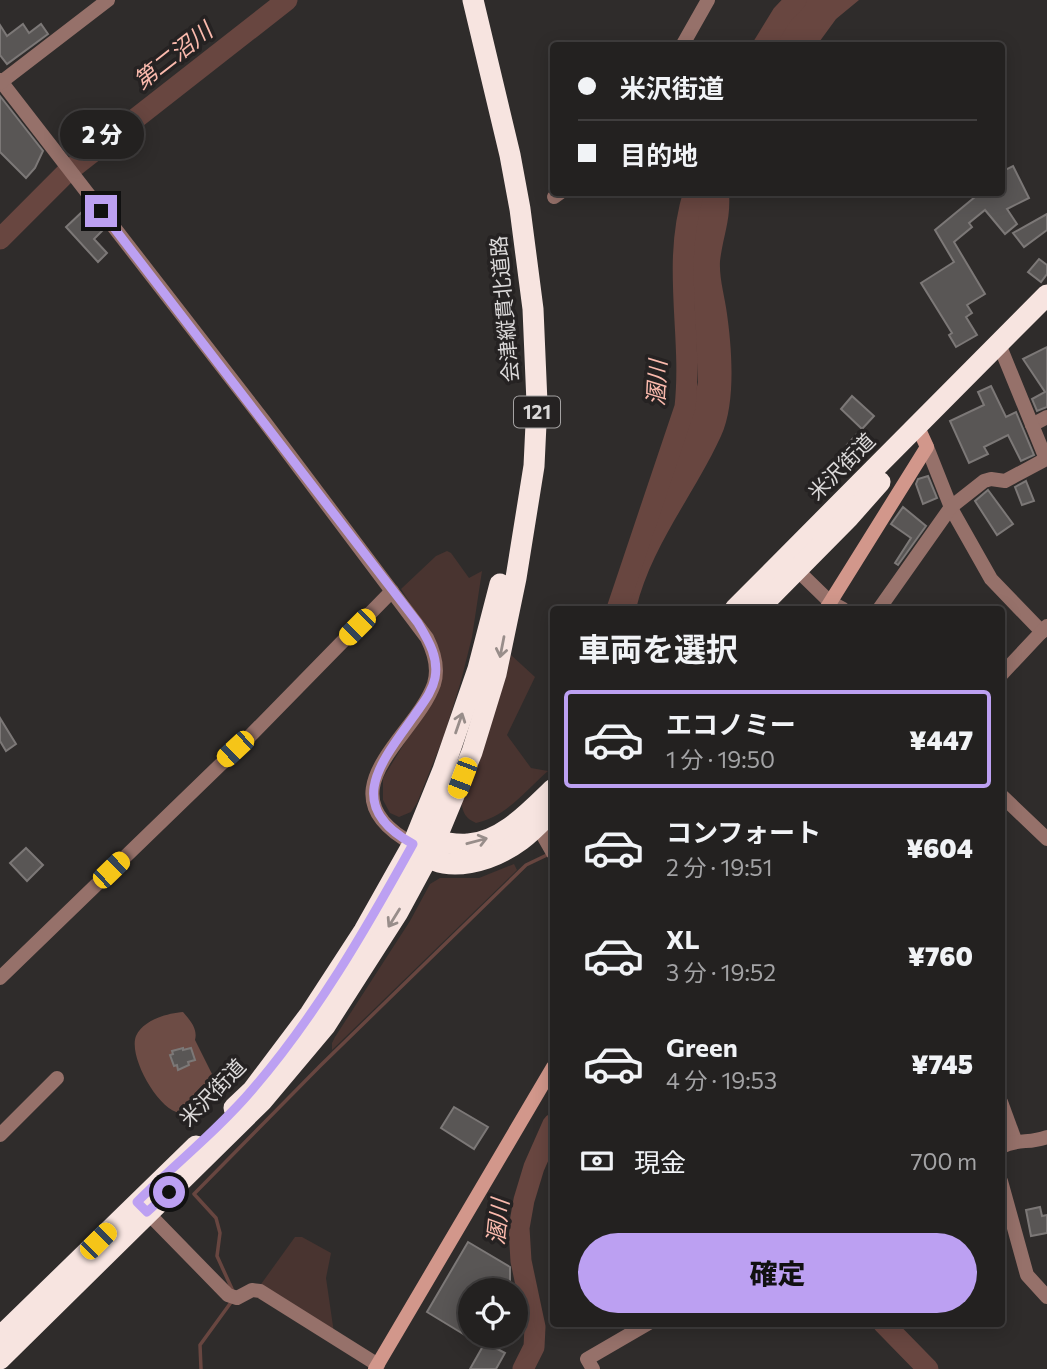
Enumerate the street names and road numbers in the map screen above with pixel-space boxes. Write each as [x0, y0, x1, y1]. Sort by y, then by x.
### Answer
street label: 会津縦貫北道路 [485, 235, 522, 383]
road number: 121 [514, 396, 560, 428]
street label: 米沢街道 [802, 427, 879, 504]
street label: 米沢街道 [174, 1053, 250, 1131]

